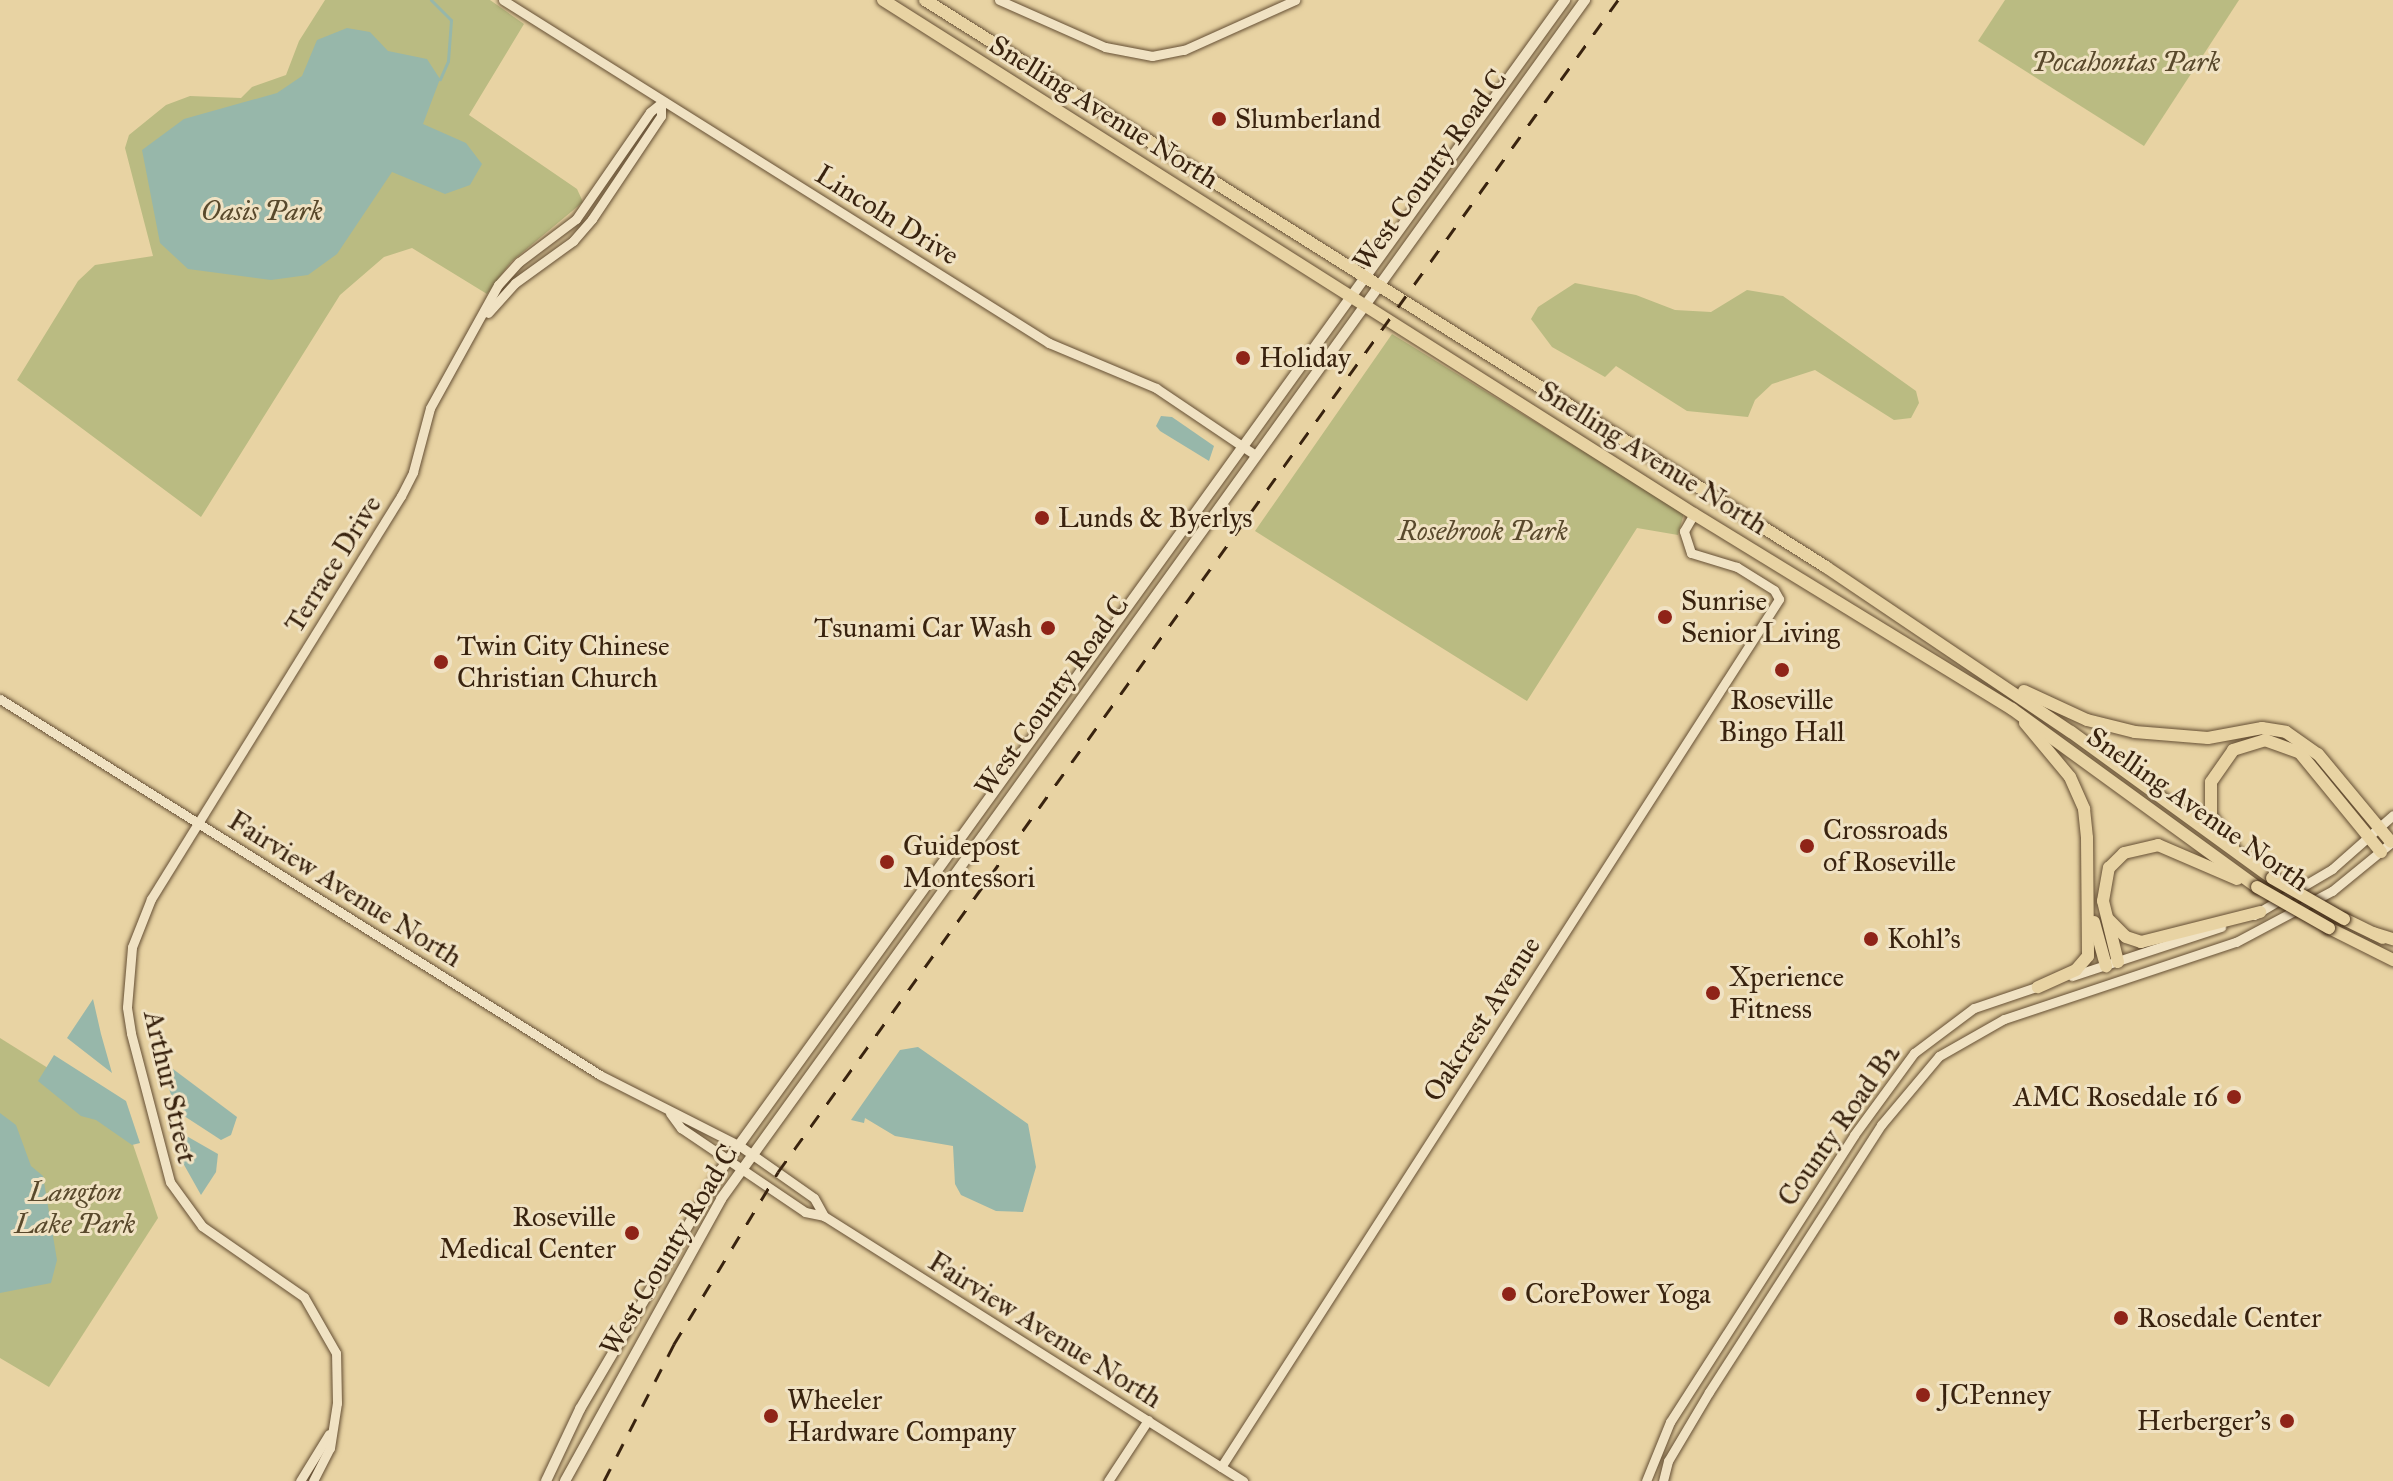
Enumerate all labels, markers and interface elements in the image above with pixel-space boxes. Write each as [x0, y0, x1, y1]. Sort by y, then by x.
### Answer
street label: Snelling Avenue North [983, 28, 1225, 196]
park label: Pocahontas Park [2032, 45, 2220, 79]
street label: West County Road C [1346, 63, 1514, 277]
place label: Slumberland [1235, 102, 1381, 136]
marker: Slumberland [1210, 110, 1228, 128]
street label: Lincoln Drive [809, 158, 965, 272]
park label: Oasis Park [201, 194, 323, 228]
place label: Holiday [1259, 341, 1351, 375]
marker: Holiday [1234, 349, 1252, 367]
street label: Snelling Avenue North [1532, 374, 1774, 542]
street label: Terrace Drive [278, 489, 388, 639]
place label: Lunds & Byerlys [1058, 501, 1252, 535]
marker: Lunds & Byerlys [1033, 509, 1051, 527]
park label: Rosebrook Park [1398, 514, 1568, 548]
place label: Sunrise Senior Living [1681, 584, 1840, 650]
street label: West County Road C [968, 589, 1136, 803]
marker: Sunrise Senior Living [1656, 608, 1674, 626]
place label: Tsunami Car Wash [814, 611, 1032, 645]
marker: Tsunami Car Wash [1039, 619, 1057, 637]
place label: Twin City Chinese Christian Church [457, 629, 670, 695]
marker: Twin City Chinese Christian Church [432, 653, 450, 671]
marker: Roseville Bingo Hall [1773, 661, 1791, 679]
place label: Roseville Bingo Hall [1719, 683, 1845, 749]
street label: Snelling Avenue North [2080, 720, 2316, 898]
street label: Fairview Avenue North [222, 804, 468, 974]
place label: Crossroads of Roseville [1823, 813, 1956, 879]
place label: Guidepost Montessori [903, 829, 1035, 895]
marker: Crossroads of Roseville [1798, 837, 1816, 855]
marker: Guidepost Montessori [878, 853, 896, 871]
place label: Kohl's [1887, 922, 1961, 956]
street label: Oakcrest Avenue [1416, 930, 1548, 1108]
marker: Kohl's [1862, 930, 1880, 948]
place label: Xperience Fitness [1729, 960, 1844, 1026]
marker: Xperience Fitness [1704, 984, 1722, 1002]
street label: Arthur Street [136, 1007, 204, 1167]
street label: County Road B2 [1771, 1037, 1907, 1213]
place label: AMC Rosedale 16 [2013, 1080, 2218, 1114]
marker: AMC Rosedale 16 [2225, 1088, 2243, 1106]
street label: West County Road C [593, 1138, 745, 1362]
park label: Langton Lake Park [14, 1175, 136, 1241]
place label: Roseville Medical Center [439, 1200, 616, 1266]
marker: Roseville Medical Center [623, 1224, 641, 1242]
street label: Fairview Avenue North [922, 1245, 1168, 1415]
place label: CorePower Yoga [1525, 1277, 1711, 1311]
marker: CorePower Yoga [1500, 1285, 1518, 1303]
place label: Rosedale Center [2137, 1301, 2322, 1335]
marker: Rosedale Center [2112, 1309, 2130, 1327]
place label: JCPenney [1939, 1378, 2051, 1412]
place label: Wheeler Hardware Company [787, 1383, 1016, 1449]
marker: JCPenney [1914, 1386, 1932, 1404]
place label: Herberger's [2137, 1404, 2271, 1438]
marker: Wheeler Hardware Company [762, 1407, 780, 1425]
marker: Herberger's [2278, 1412, 2296, 1430]

